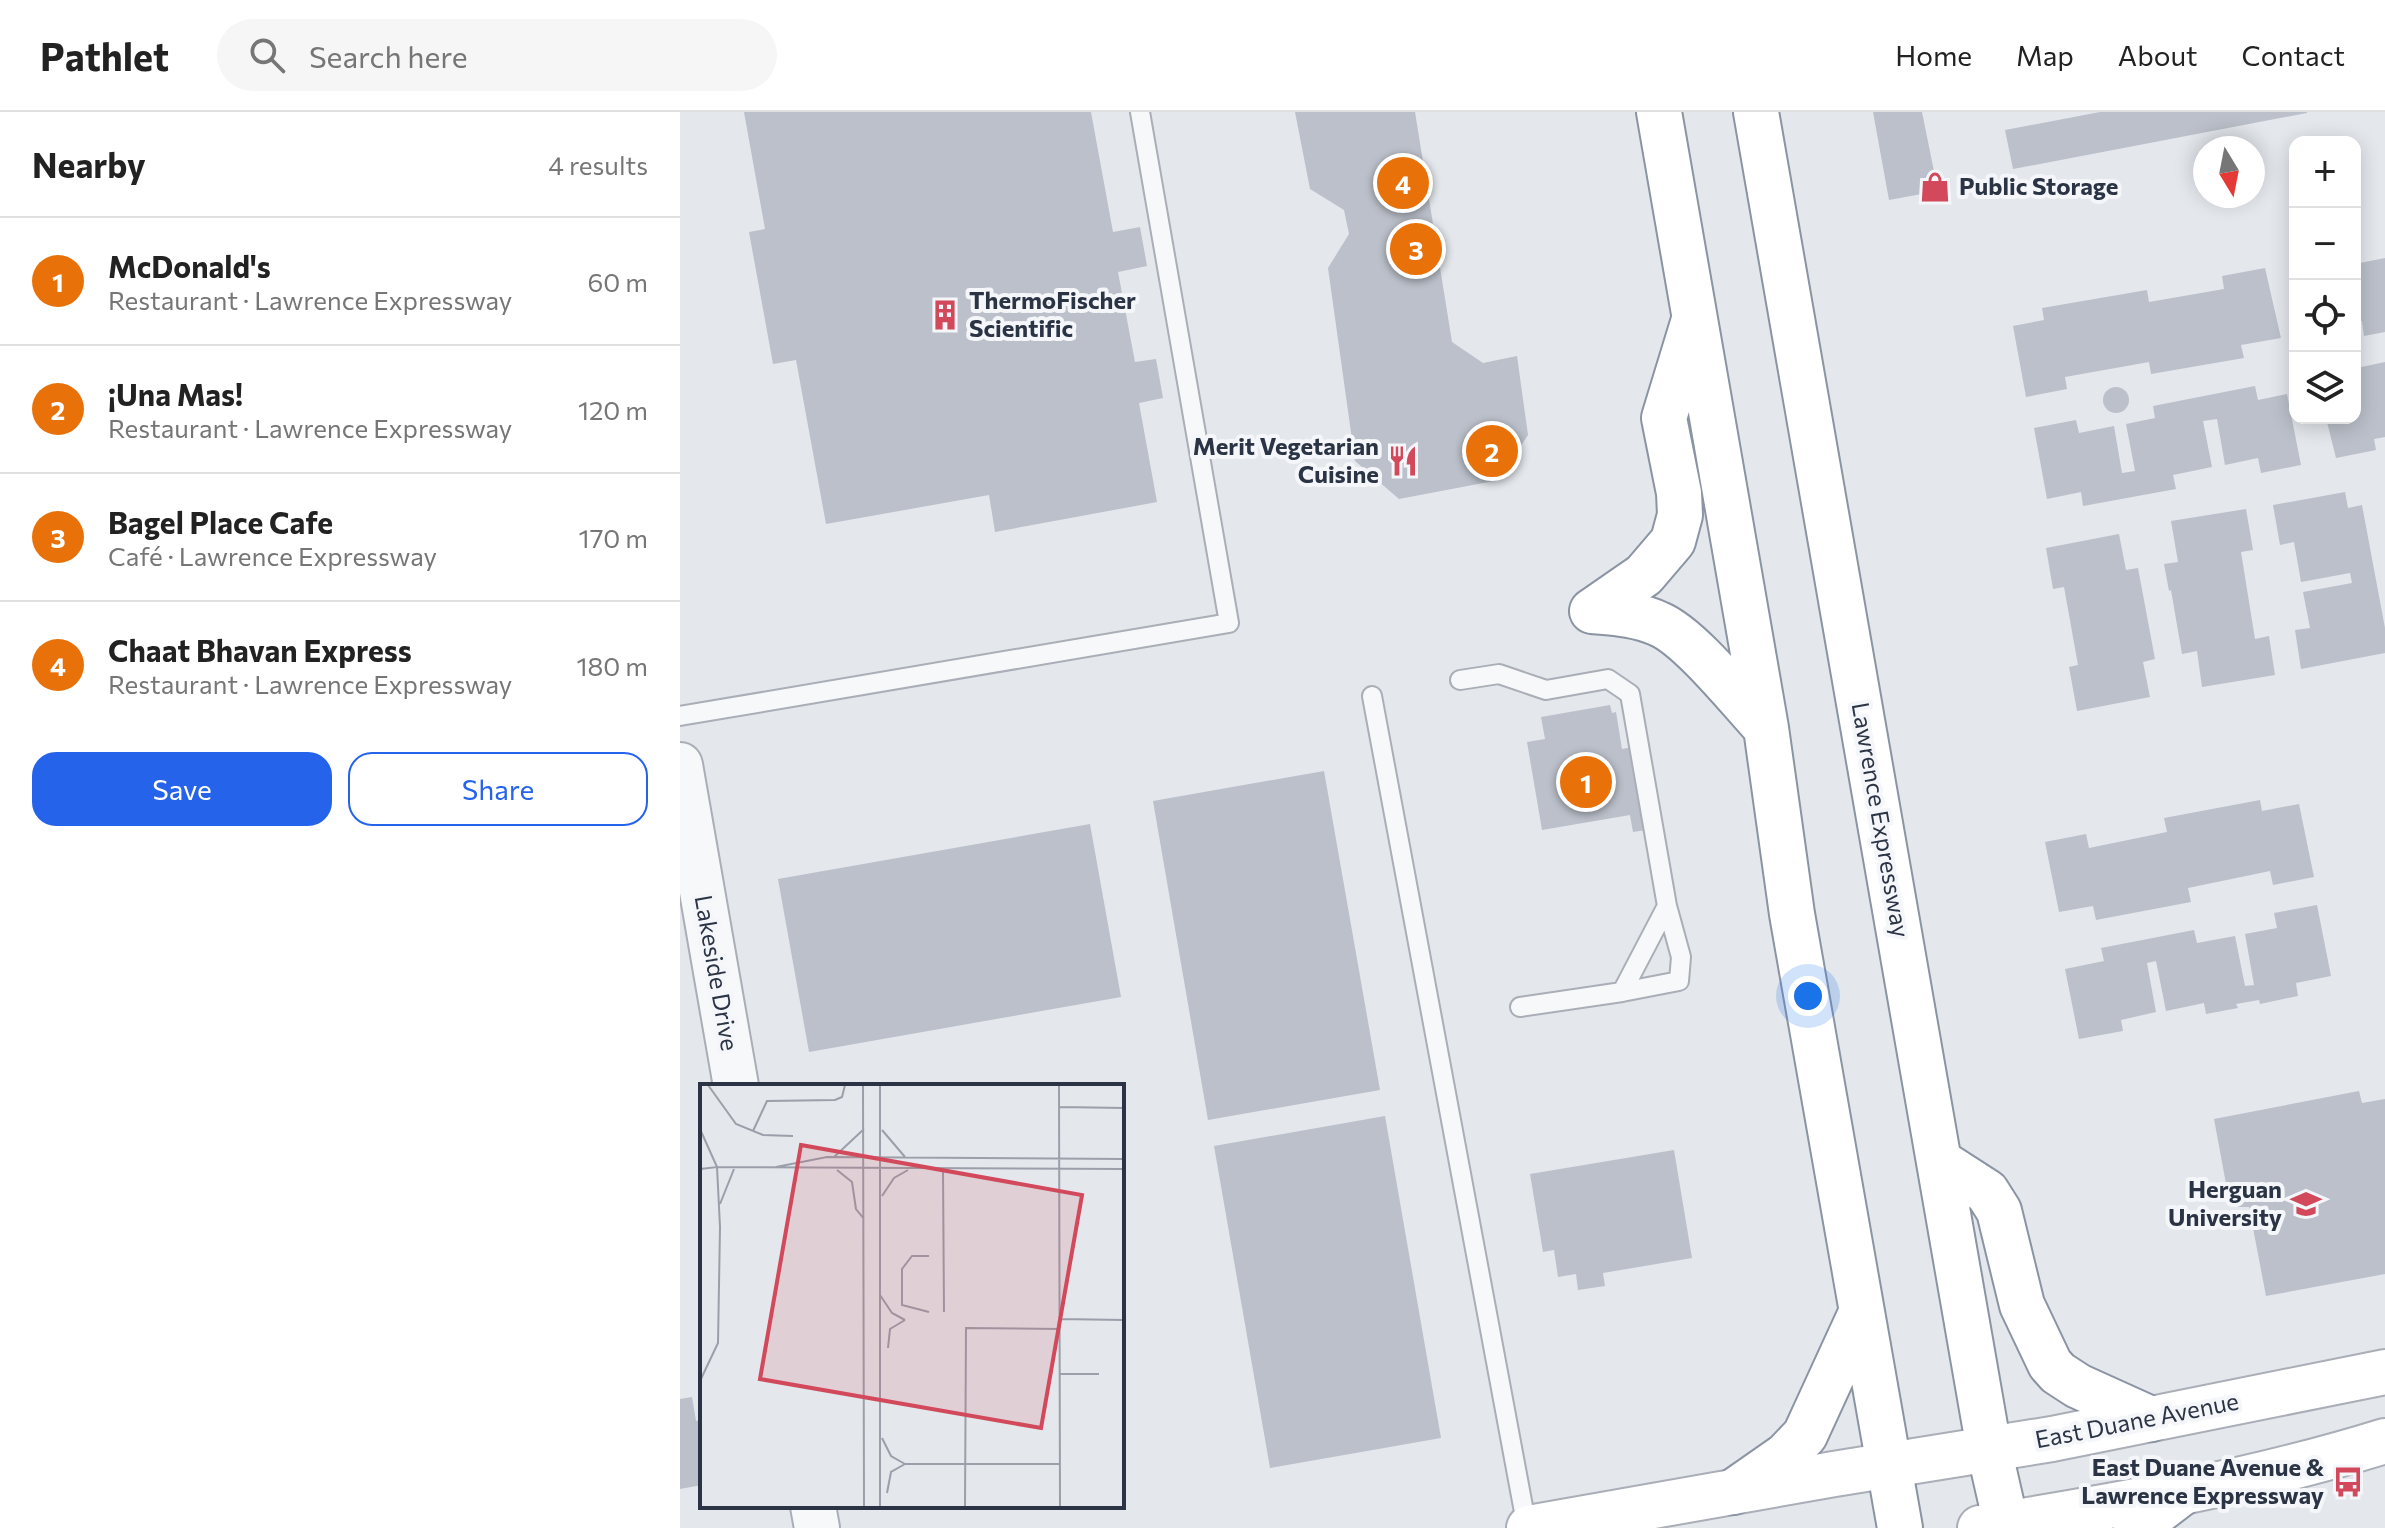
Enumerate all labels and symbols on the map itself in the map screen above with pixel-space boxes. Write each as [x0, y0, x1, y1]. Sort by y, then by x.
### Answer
north arrow [2193, 136, 2265, 208]
pin: 4 [1377, 153, 1429, 213]
shop icon: Public Storage [1918, 170, 1952, 204]
place label: Public Storage [1959, 171, 2118, 200]
pin: 3 [1390, 219, 1442, 279]
place label: ThermoFischer Scientific [969, 285, 1136, 342]
building icon: ThermoFischer Scientific [928, 298, 962, 332]
pin: 2 [1466, 421, 1518, 481]
place label: Merit Vegetarian Cuisine [1193, 431, 1379, 488]
restaurant icon: Merit Vegetarian Cuisine [1386, 444, 1420, 478]
street label: Lawrence Expressway [1847, 700, 1916, 940]
pin: 1 [1560, 752, 1612, 812]
street label: Lakeside Drive [690, 893, 745, 1053]
your location [1788, 976, 1828, 1016]
inset map [700, 1084, 1124, 1508]
place label: Herguan University [2168, 1174, 2282, 1231]
school or university icon: Herguan University [2289, 1187, 2323, 1221]
street label: East Duane Avenue [2032, 1386, 2241, 1453]
place label: East Duane Avenue & Lawrence Expressway [2081, 1452, 2325, 1509]
bus stop icon: East Duane Avenue & Lawrence Expressway [2331, 1465, 2365, 1499]

